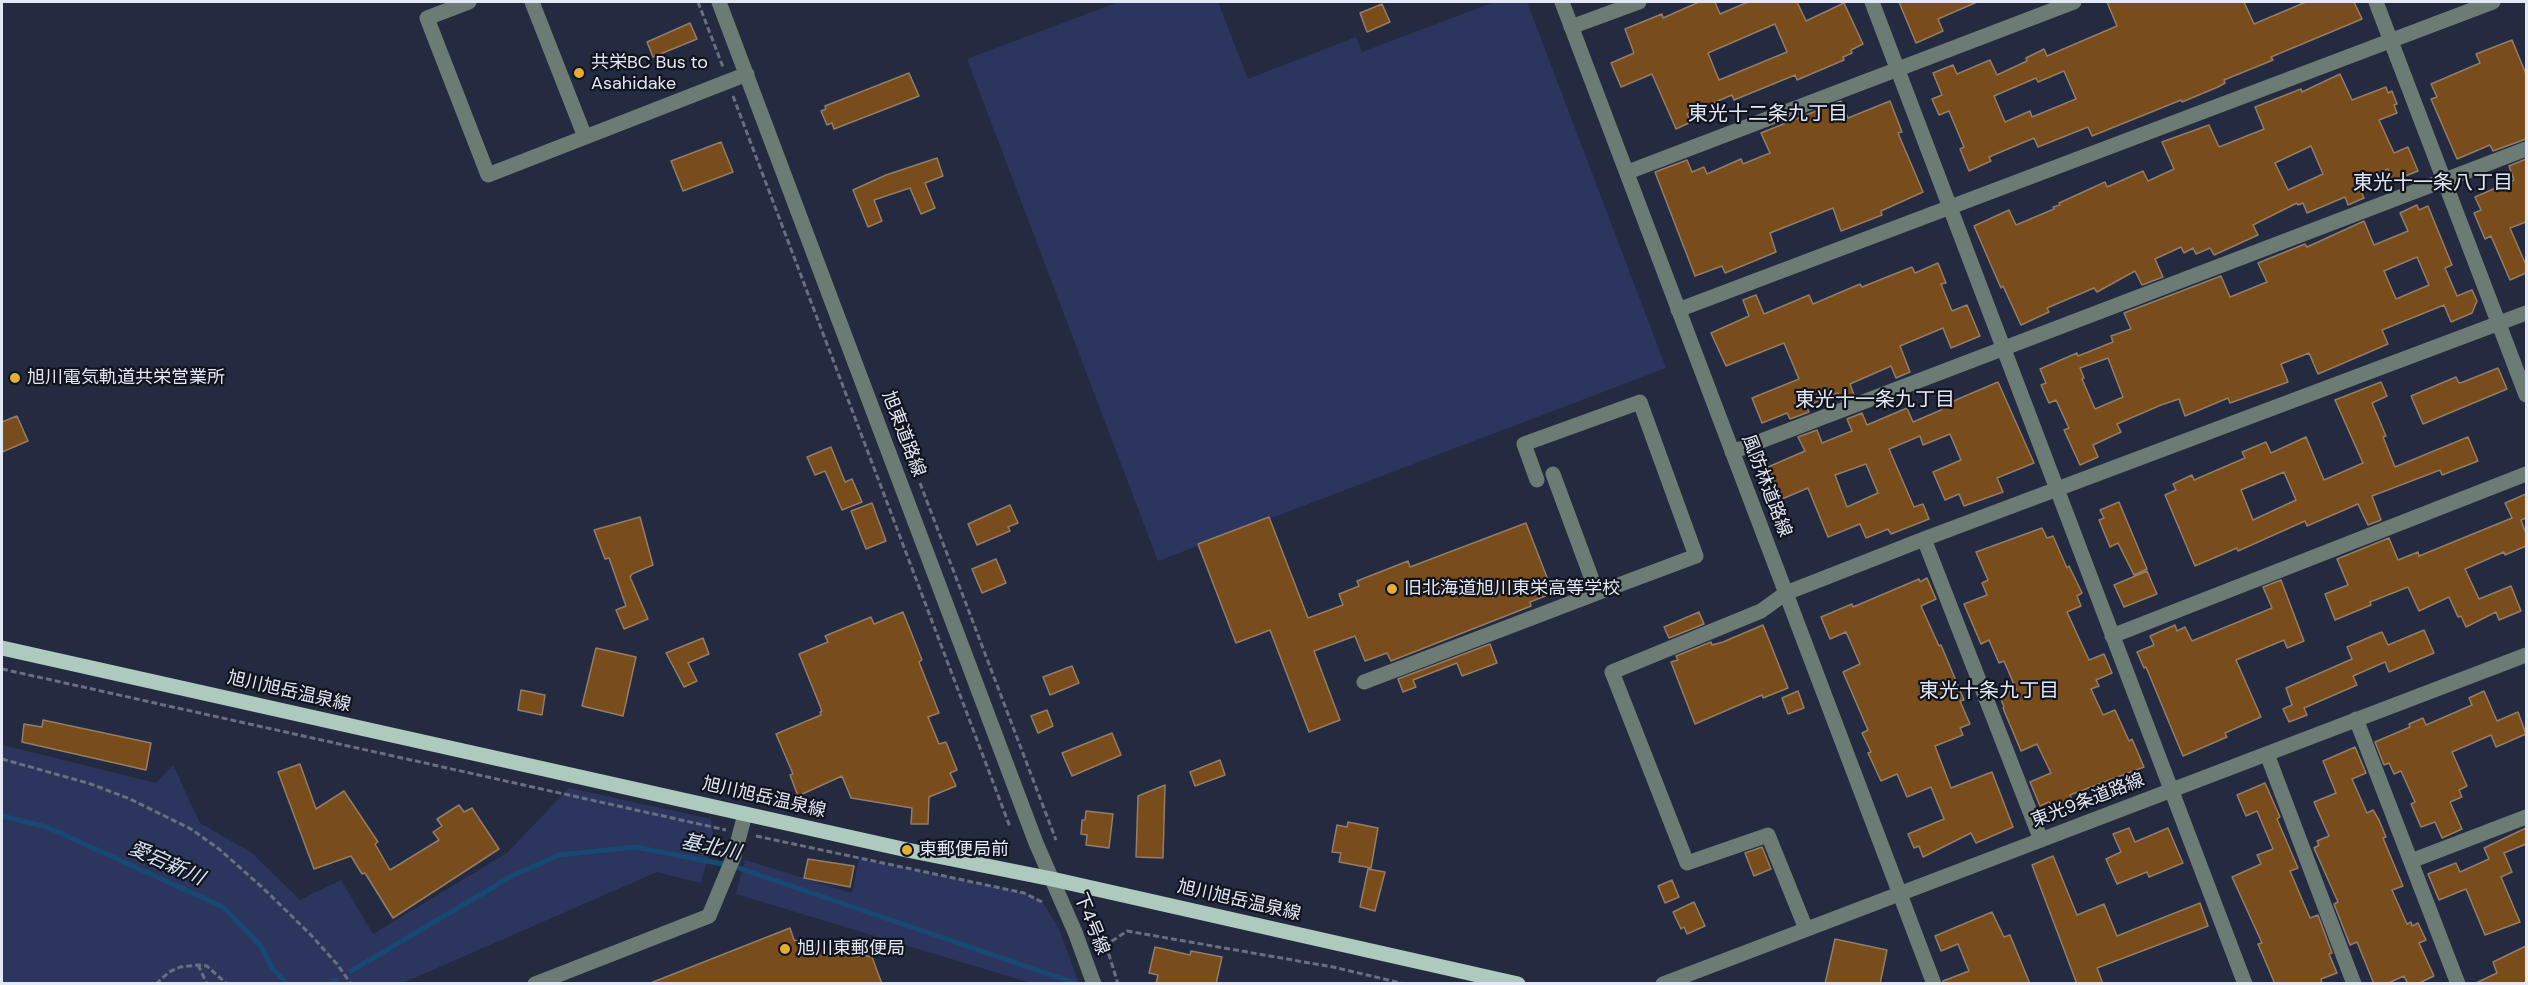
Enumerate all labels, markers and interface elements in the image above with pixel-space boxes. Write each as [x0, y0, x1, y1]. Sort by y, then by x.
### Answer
place label: 共栄BC Bus to Asahidake [591, 52, 708, 94]
marker: 共栄BC Bus to Asahidake [572, 66, 586, 80]
district label: 東光十二条九丁目 [1688, 103, 1848, 127]
district label: 東光十一条八丁目 [2353, 172, 2513, 196]
place label: 旭川電気軌道共栄営業所 [27, 367, 225, 389]
marker: 旭川電気軌道共栄営業所 [8, 371, 22, 385]
street label: 旭東道路線 [877, 388, 929, 480]
district label: 東光十一条九丁目 [1795, 389, 1955, 413]
street label: 風防林道路線 [1737, 432, 1795, 540]
place label: 旧北海道旭川東栄高等学校 [1404, 578, 1620, 600]
marker: 旧北海道旭川東栄高等学校 [1385, 582, 1399, 596]
street label: 旭川旭岳温泉線 [225, 667, 353, 717]
district label: 東光十条九丁目 [1919, 680, 2059, 704]
street label: 東光9条道路線 [2028, 770, 2148, 832]
street label: 旭川旭岳温泉線 [700, 773, 828, 823]
water label: 基北川 [679, 830, 743, 866]
water label: 愛宕新川 [125, 837, 207, 891]
place label: 東郵便局前 [919, 839, 1009, 861]
marker: 東郵便局前 [900, 843, 914, 857]
street label: 旭川旭岳温泉線 [1175, 876, 1303, 926]
street label: 下4号線 [1069, 890, 1113, 958]
place label: 旭川東郵便局 [797, 938, 905, 960]
marker: 旭川東郵便局 [778, 942, 792, 956]

